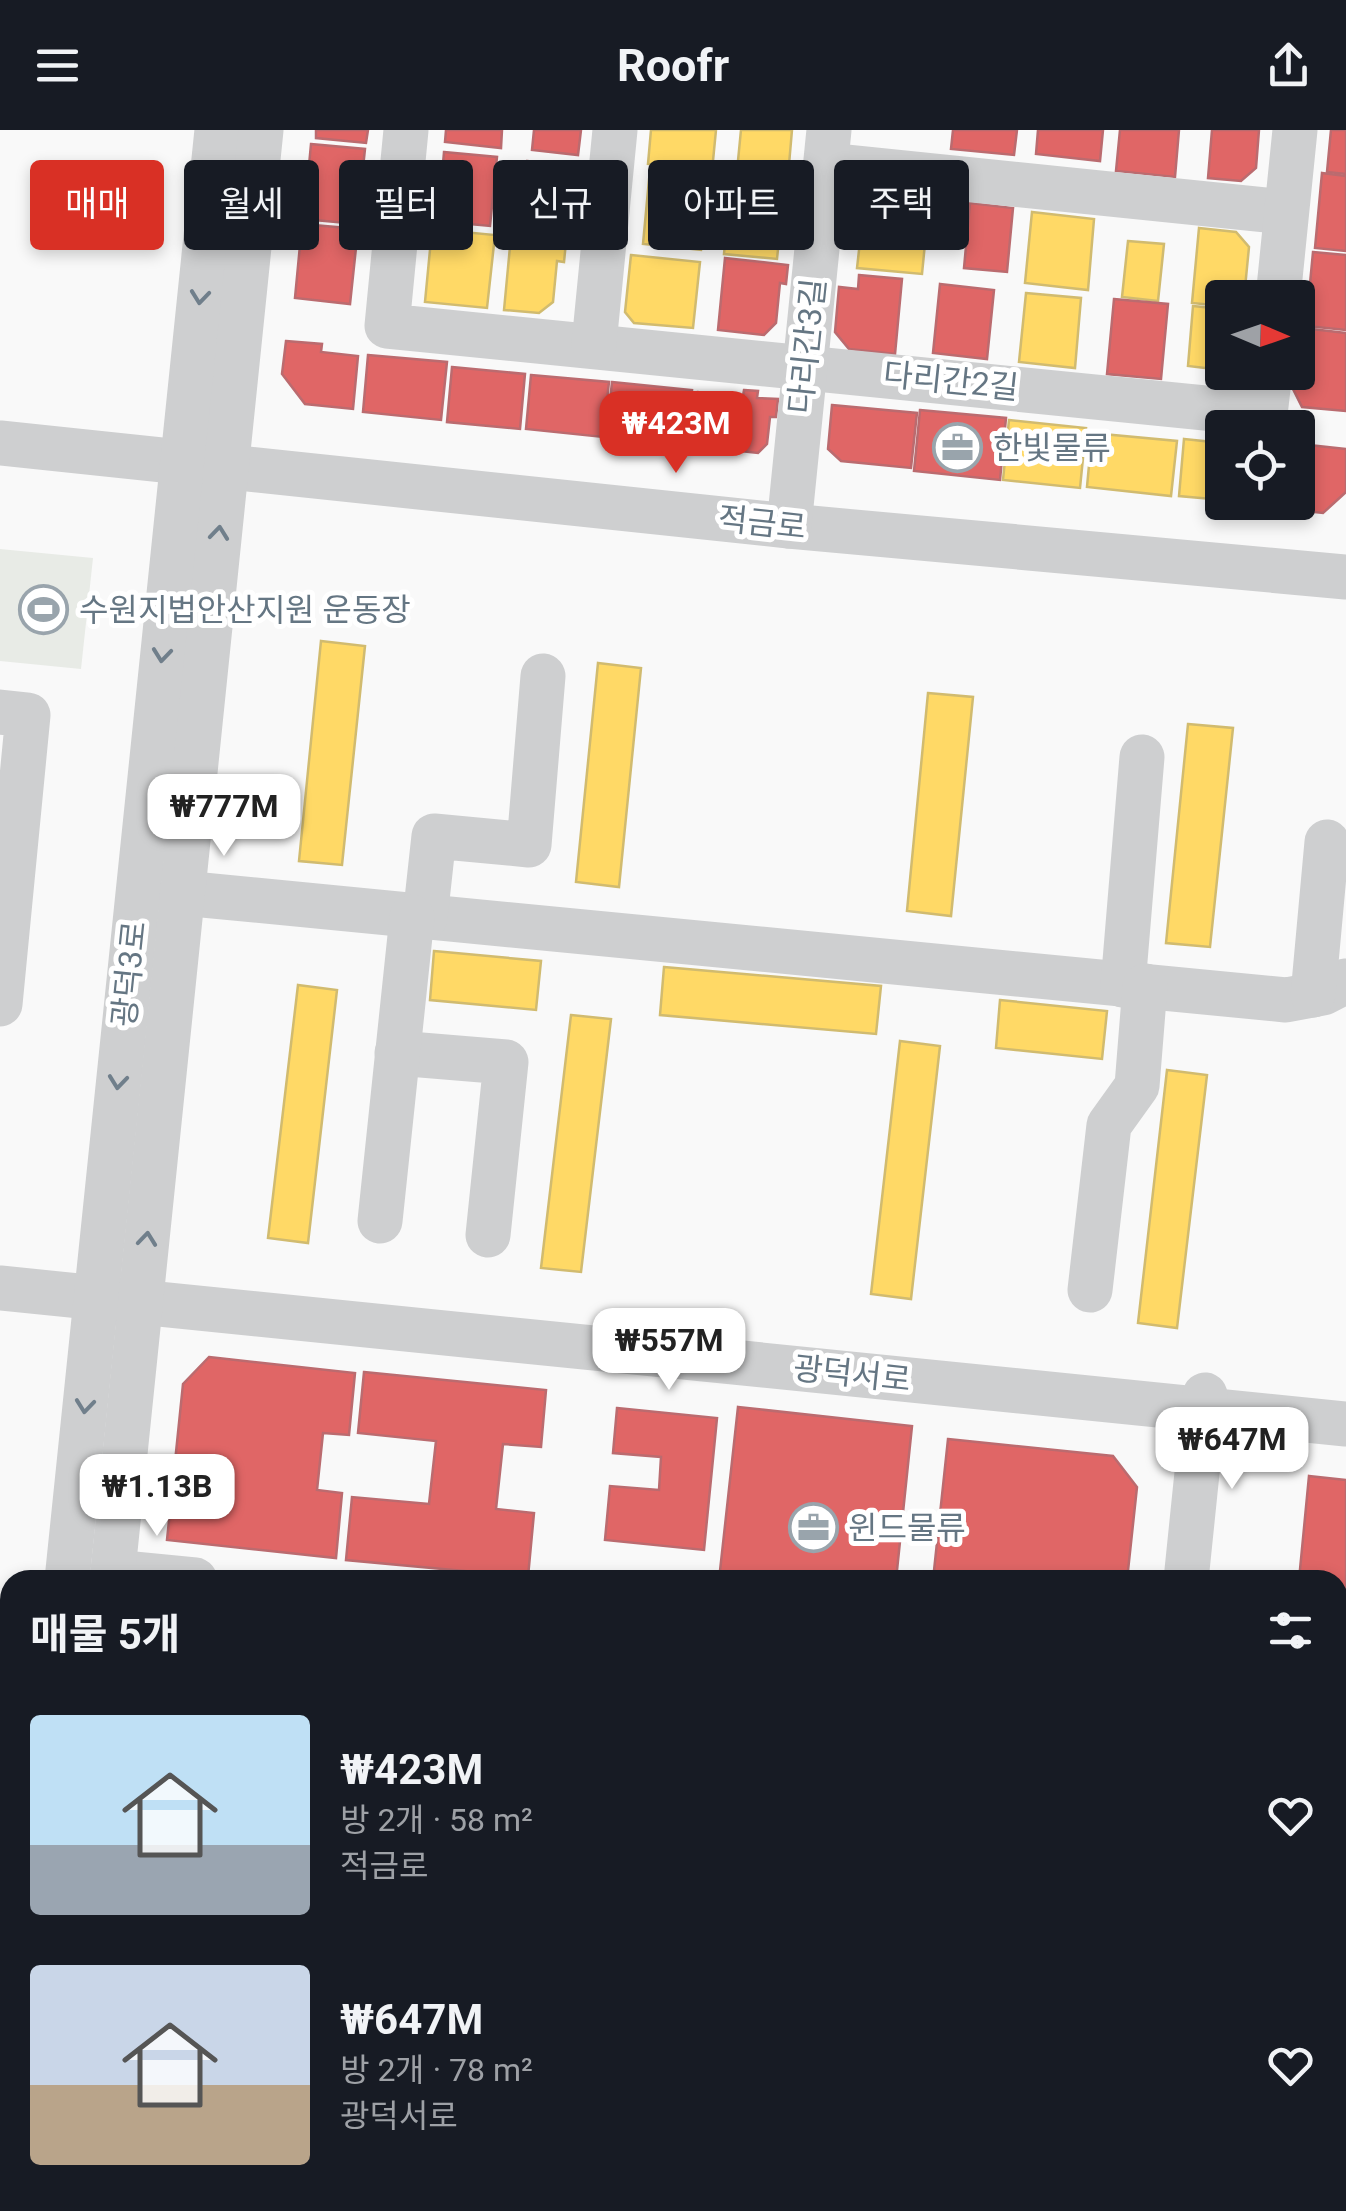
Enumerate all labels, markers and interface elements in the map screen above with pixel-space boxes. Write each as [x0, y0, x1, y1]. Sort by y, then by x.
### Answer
icon: menu [30, 38, 85, 93]
icon: share [1261, 38, 1316, 93]
text: Roofr [617, 39, 729, 92]
chip: 매매 [30, 160, 164, 250]
chip: 월세 [184, 160, 319, 250]
chip: 필터 [339, 160, 473, 250]
chip: 신규 [493, 160, 628, 250]
chip: 아파트 [648, 160, 814, 250]
chip: 주택 [834, 160, 969, 250]
street label: 다리간3길 [781, 277, 833, 415]
north arrow [1205, 280, 1315, 390]
map controls [1205, 280, 1315, 520]
one-way arrow [190, 289, 211, 305]
street label: 다리간2길 [882, 355, 1020, 407]
pin: ₩423M [606, 391, 746, 476]
text: ₩423M [621, 404, 731, 442]
button: locate [1205, 410, 1315, 520]
office icon: 한빛물류 [932, 422, 984, 474]
place label: 한빛물류 [993, 429, 1111, 467]
street label: 적금로 [716, 499, 808, 547]
one-way arrow [208, 525, 230, 541]
sports icon: 수원지법안산지원 운동장 [18, 584, 70, 636]
place label: 수원지법안산지원 운동장 [79, 591, 411, 629]
one-way arrow [152, 647, 173, 663]
pin: ₩777M [154, 774, 294, 859]
text: ₩777M [169, 787, 279, 825]
street label: 광덕3로 [105, 919, 153, 1029]
one-way arrow [108, 1075, 129, 1091]
one-way arrow [135, 1231, 157, 1247]
pin: ₩557M [599, 1308, 739, 1393]
text: ₩557M [614, 1321, 724, 1359]
street label: 광덕서로 [791, 1349, 913, 1399]
one-way arrow [74, 1398, 96, 1414]
pin: ₩647M [1162, 1407, 1302, 1492]
text: ₩647M [1177, 1420, 1287, 1458]
pin: ₩1.13B [76, 1454, 238, 1539]
text: ₩1.13B [102, 1467, 212, 1505]
office icon: 윈드물류 [787, 1502, 839, 1554]
place label: 윈드물류 [848, 1509, 966, 1547]
icon: filters [1263, 1603, 1318, 1658]
text: 매물 5개 [30, 1610, 180, 1659]
text: ₩423M [340, 1745, 483, 1794]
icon: home [110, 1755, 230, 1875]
icon: heart [1263, 1788, 1318, 1843]
text: 방 2개 · 58 m² [340, 1801, 533, 1839]
text: 적금로 [340, 1847, 428, 1885]
text: ₩647M [340, 1995, 483, 2044]
icon: home [110, 2005, 230, 2125]
icon: heart [1263, 2038, 1318, 2093]
text: 방 2개 · 78 m² [340, 2051, 533, 2089]
text: 광덕서로 [340, 2097, 458, 2135]

